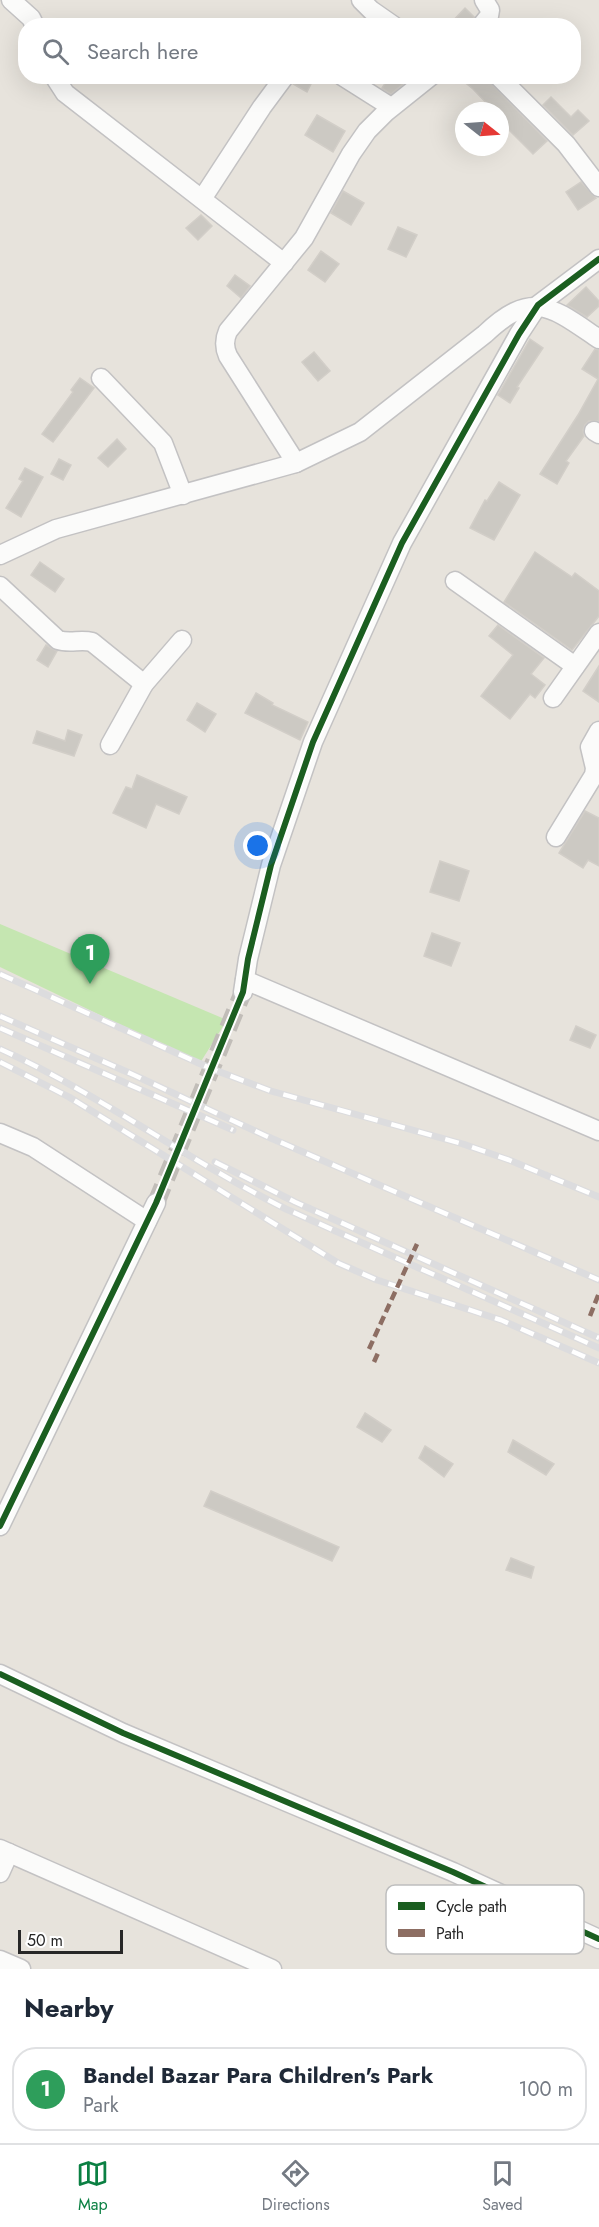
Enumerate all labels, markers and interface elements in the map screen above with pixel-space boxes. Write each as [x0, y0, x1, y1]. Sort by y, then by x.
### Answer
search box [18, 18, 581, 84]
icon: search [39, 35, 72, 68]
text: Search here [87, 35, 198, 67]
north arrow [455, 102, 509, 156]
your location [243, 831, 272, 860]
pin: 1 [70, 934, 110, 984]
legend [386, 1885, 584, 1954]
text: Cycle path [436, 1895, 507, 1918]
text: Path [436, 1922, 464, 1945]
scale bar [18, 1927, 123, 1954]
text: 50 m [27, 1929, 63, 1952]
text: Nearby [24, 1989, 113, 2027]
text: Bandel Bazar Para Children's Park [83, 2059, 433, 2091]
text: 1 [40, 2075, 51, 2104]
text: 100 m [518, 2075, 573, 2104]
text: Park [83, 2091, 119, 2120]
tab: Map [76, 2157, 109, 2216]
tab: Directions [262, 2157, 330, 2216]
tab: Saved [482, 2157, 523, 2216]

